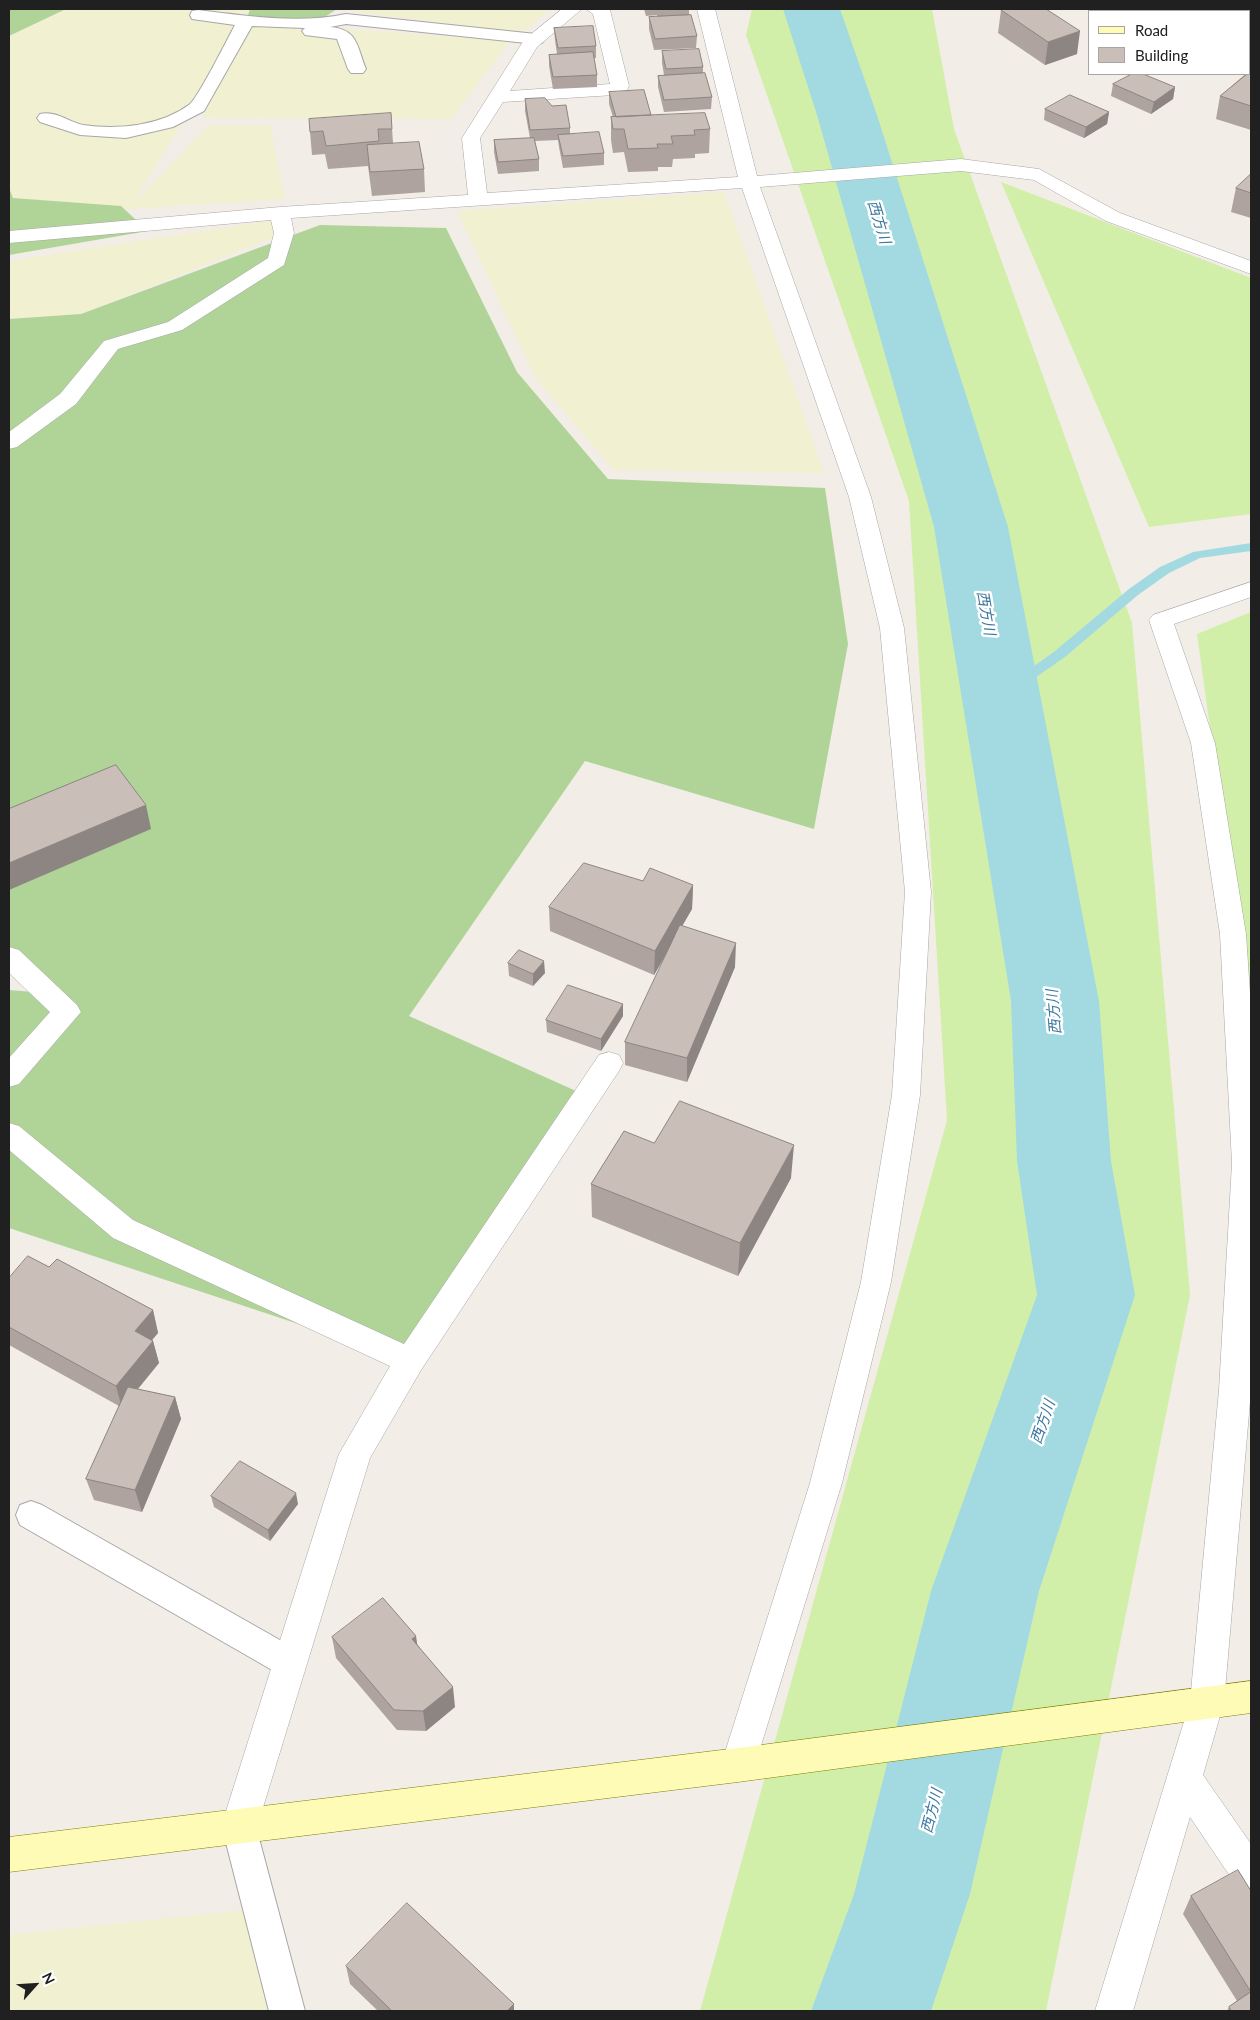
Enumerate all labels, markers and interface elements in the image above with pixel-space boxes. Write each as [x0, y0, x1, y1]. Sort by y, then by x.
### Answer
legend [1088, 10, 1250, 75]
text: Road [1135, 21, 1168, 39]
text: Building [1135, 46, 1188, 64]
water label: 西方川 [864, 198, 894, 246]
water label: 西方川 [973, 589, 999, 637]
water label: 西方川 [1043, 989, 1065, 1035]
water label: 西方川 [1027, 1398, 1059, 1446]
water label: 西方川 [918, 1787, 946, 1835]
north arrow [10, 1960, 60, 2010]
text: N [39, 1970, 59, 1987]

